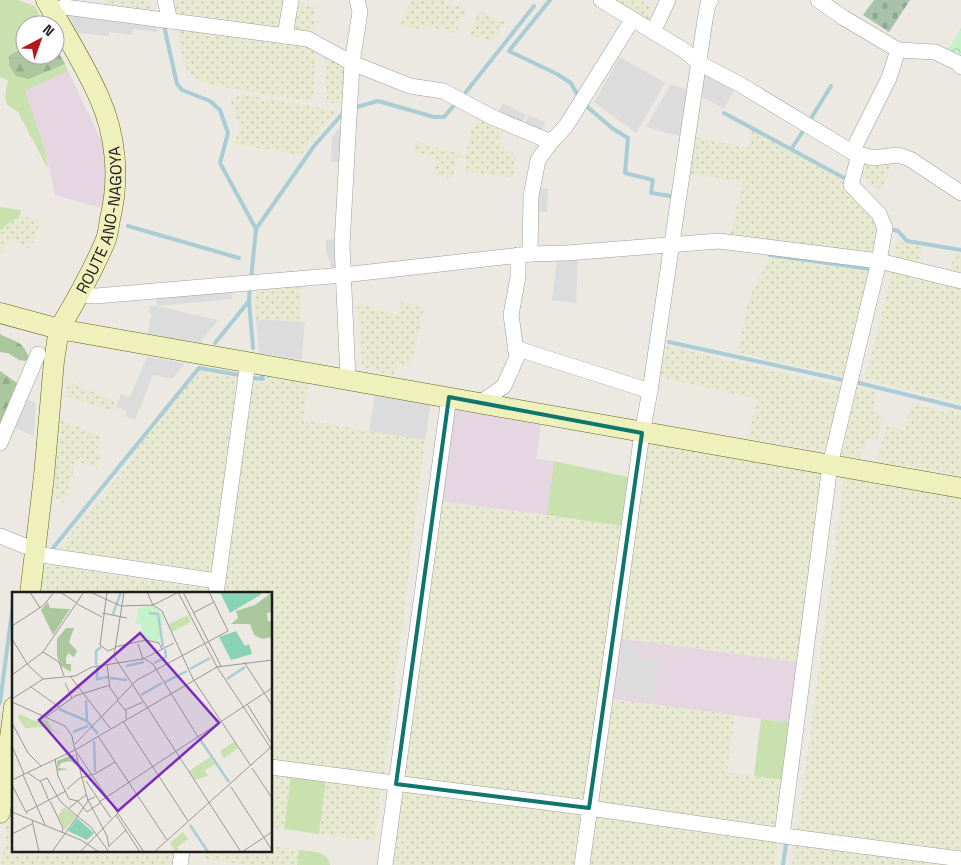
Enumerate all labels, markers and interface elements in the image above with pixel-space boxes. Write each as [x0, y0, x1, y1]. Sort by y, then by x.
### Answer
north arrow [15, 15, 65, 65]
text: N [39, 20, 58, 40]
street label: ROUTE ANO-NAGOYA [72, 145, 126, 297]
inset map [12, 592, 272, 852]

